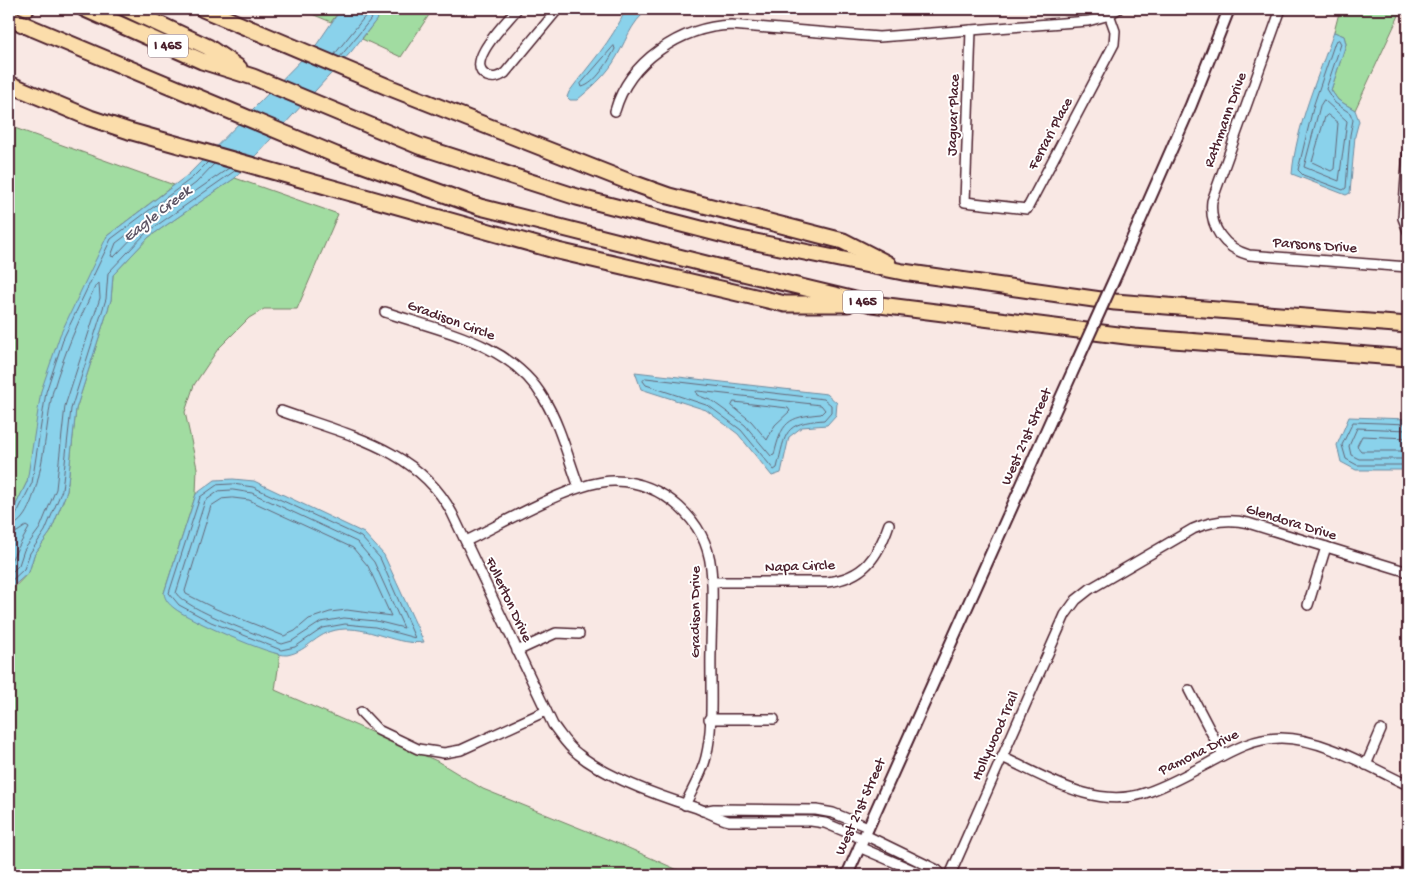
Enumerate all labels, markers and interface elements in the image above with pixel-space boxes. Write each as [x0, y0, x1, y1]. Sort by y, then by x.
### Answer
road number: I 465 [148, 34, 188, 58]
street label: Rathmann Drive [1200, 70, 1252, 170]
street label: Jaguar Place [944, 74, 964, 156]
street label: Ferrari Place [1024, 95, 1078, 174]
water label: Eagle Creek [120, 181, 197, 248]
street label: Parsons Drive [1271, 234, 1358, 258]
road number: I 465 [843, 290, 883, 314]
street label: Gradison Circle [405, 297, 498, 345]
street label: West 21st Street [998, 384, 1057, 488]
street label: Glendora Drive [1243, 501, 1339, 545]
street label: Fullerton Drive [480, 554, 536, 646]
street label: Napa Circle [765, 557, 836, 577]
street label: Gradison Drive [687, 566, 705, 658]
street label: Hollywood Trail [968, 689, 1024, 783]
street label: Pamona Drive [1155, 726, 1242, 781]
street label: West 21st Street [832, 754, 891, 858]

